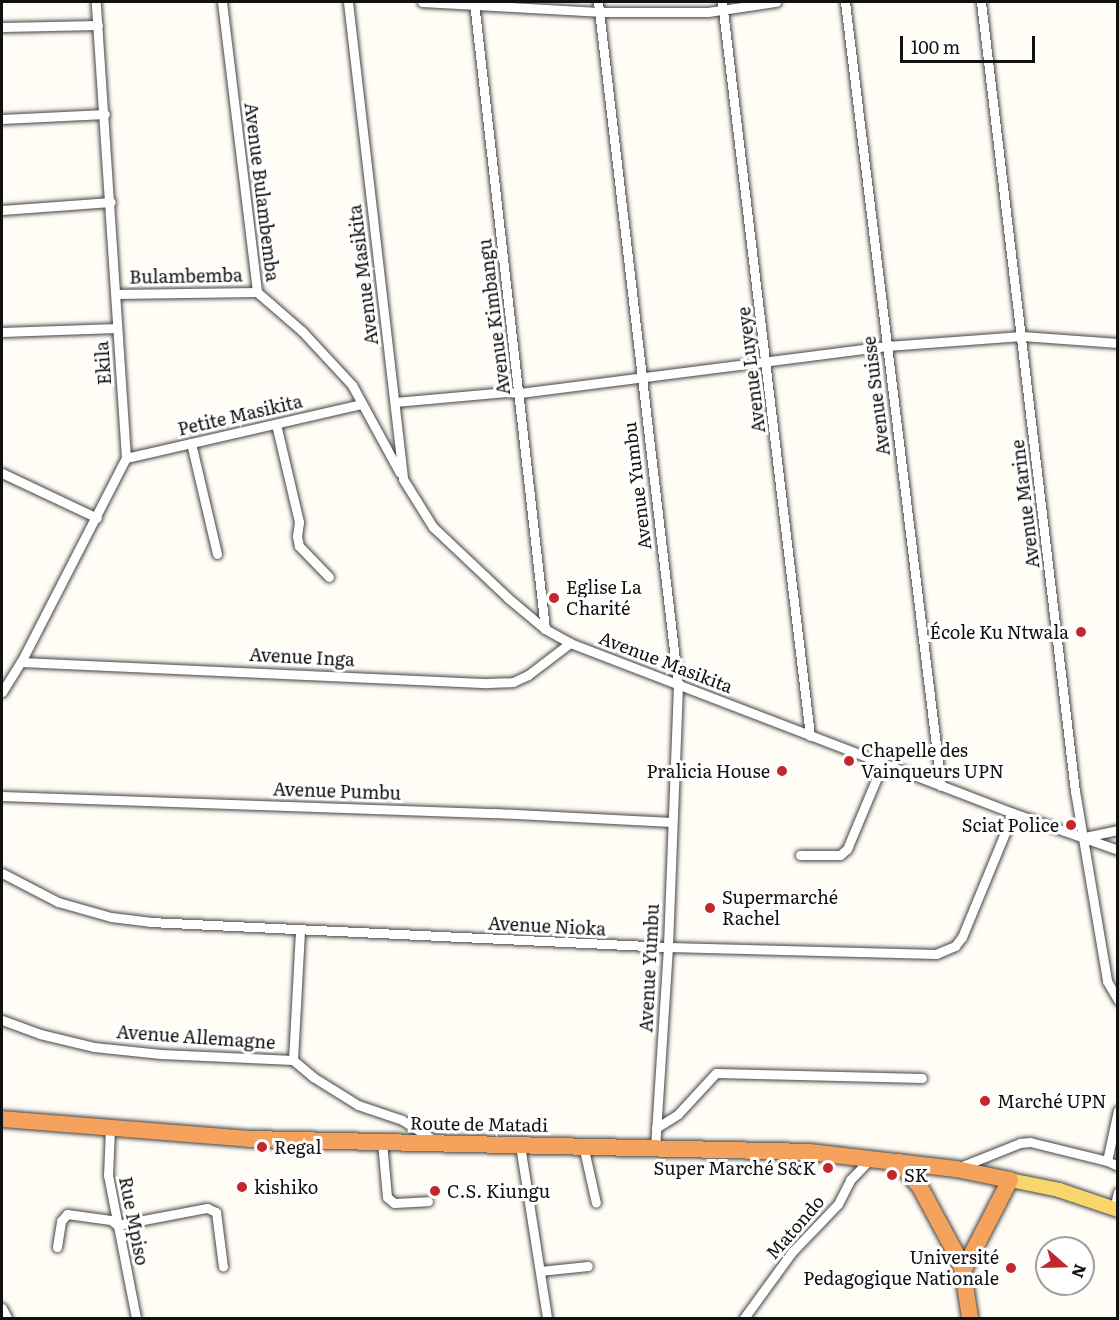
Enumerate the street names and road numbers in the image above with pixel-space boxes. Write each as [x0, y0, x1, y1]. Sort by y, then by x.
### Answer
street label: Avenue Bulambemba [240, 101, 284, 283]
street label: Avenue Masikita [344, 204, 382, 346]
street label: Avenue Kimbangu [474, 238, 514, 396]
street label: Bulambemba [129, 264, 243, 288]
street label: Avenue Luyeye [733, 306, 769, 434]
street label: Avenue Suisse [858, 335, 894, 457]
street label: Ekila [91, 340, 115, 386]
street label: Petite Masikita [176, 390, 304, 440]
street label: Avenue Yumbu [618, 421, 656, 551]
street label: Avenue Marine [1006, 438, 1044, 570]
street label: Avenue Masikita [596, 627, 736, 697]
street label: Avenue Inga [249, 643, 355, 671]
street label: Avenue Pumbu [273, 778, 401, 804]
street label: Avenue Yumbu [635, 903, 663, 1033]
street label: Avenue Nioka [487, 912, 607, 940]
street label: Avenue Allemagne [116, 1021, 276, 1053]
street label: Route de Matadi [410, 1112, 548, 1136]
street label: Rue Mpiso [115, 1175, 153, 1267]
street label: Matondo [761, 1191, 829, 1263]

